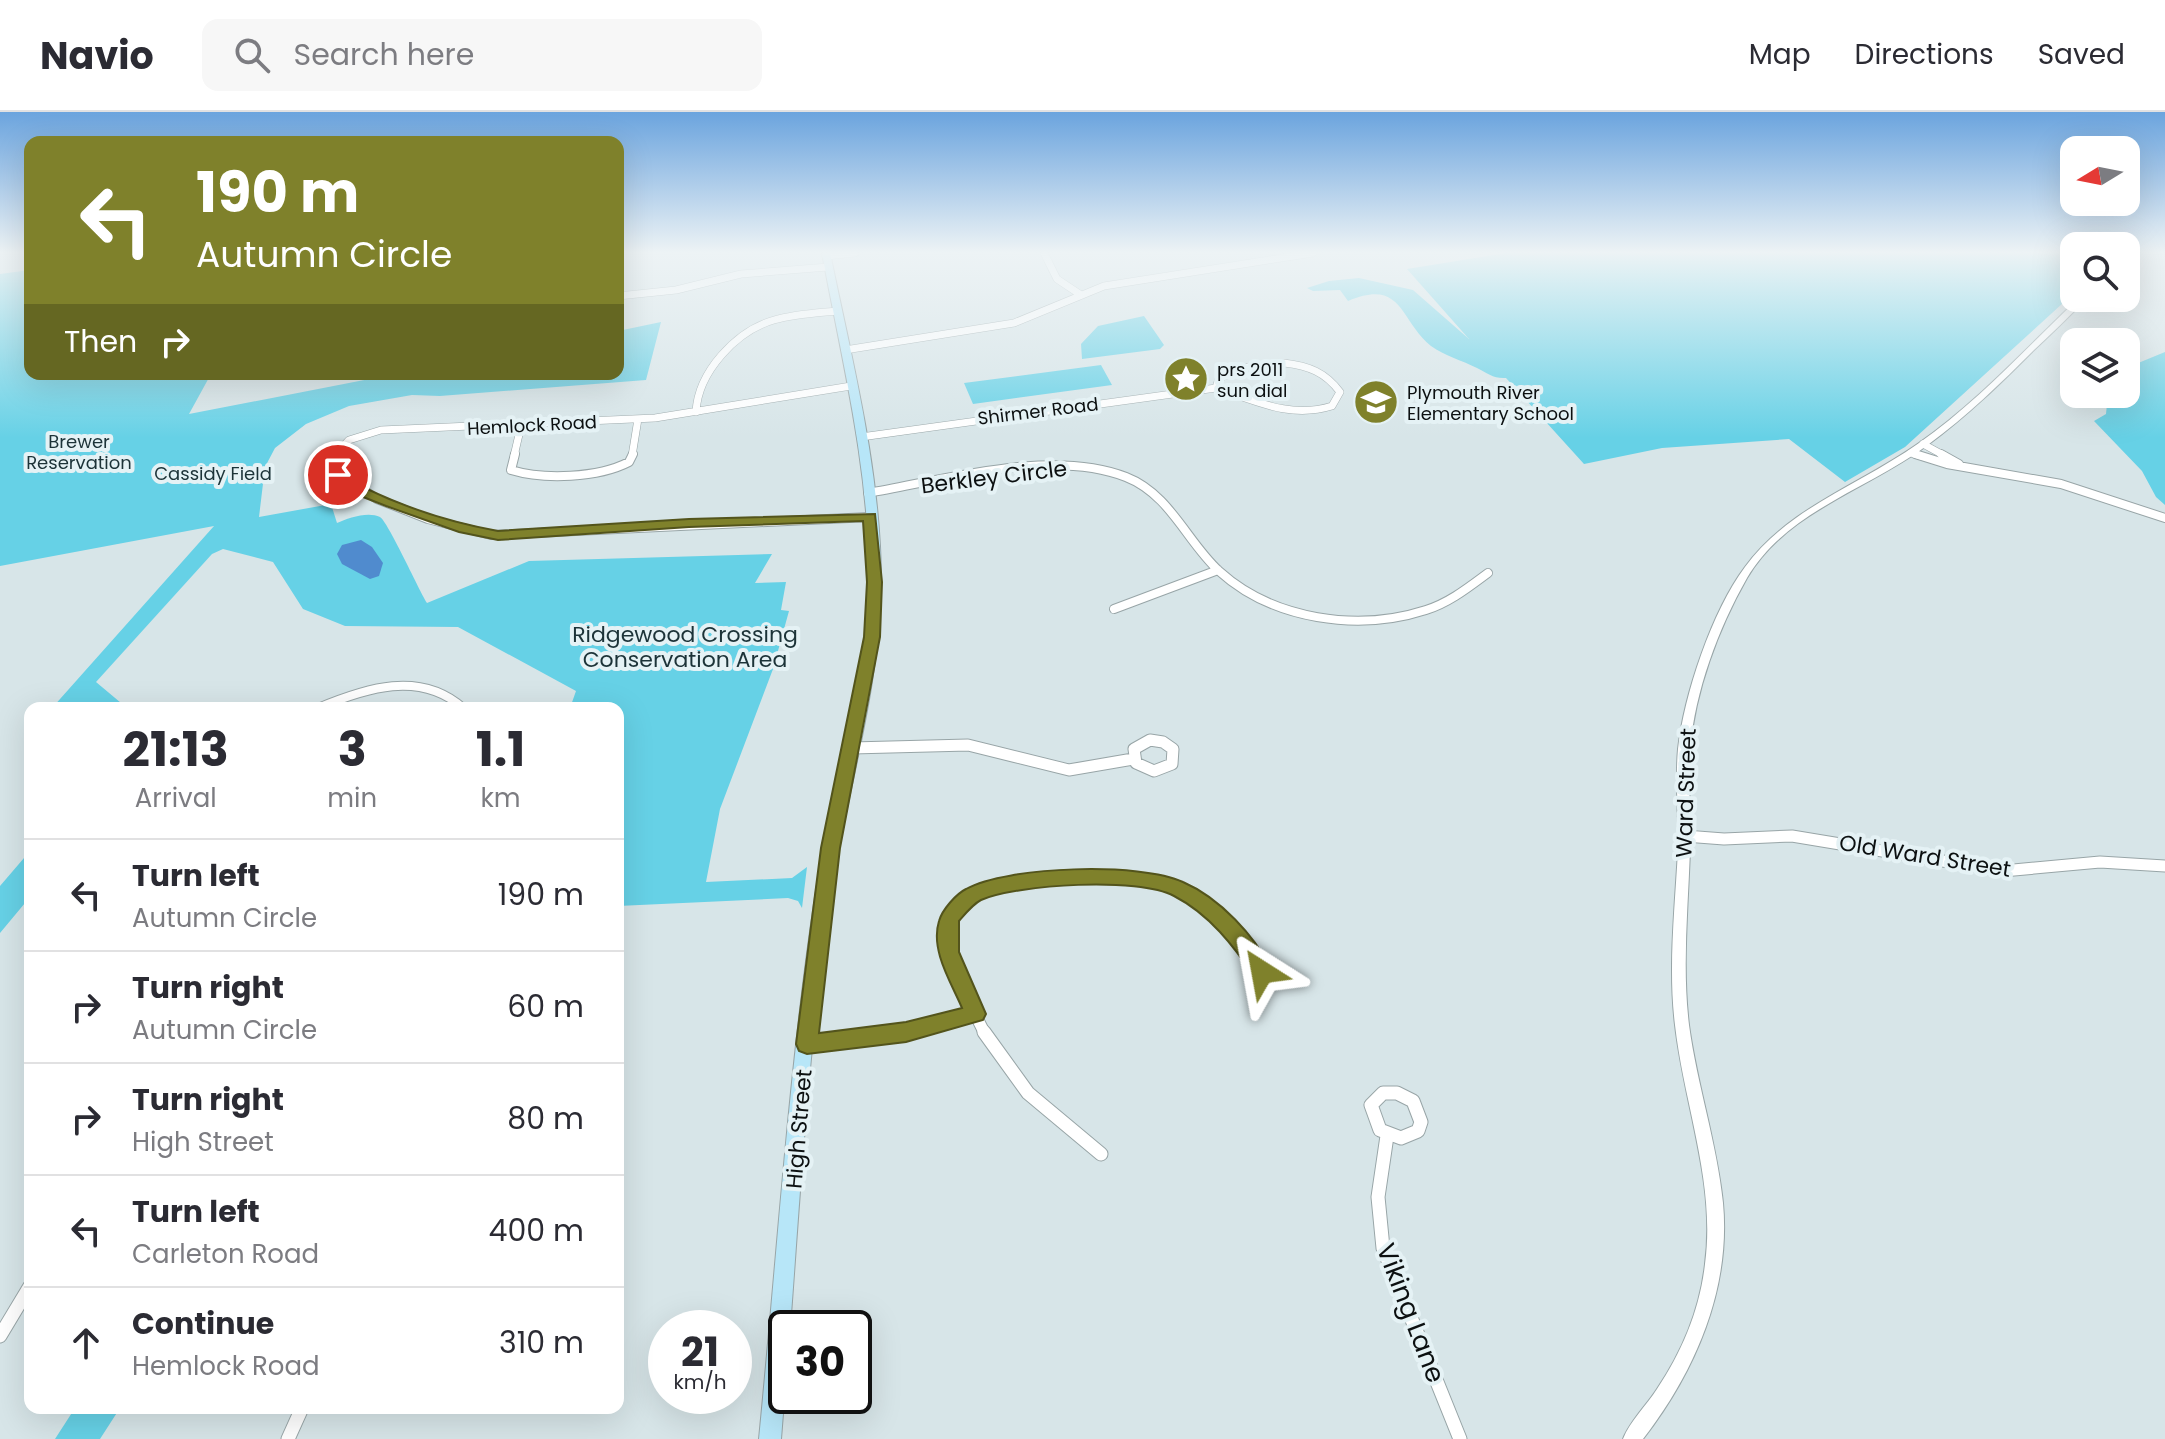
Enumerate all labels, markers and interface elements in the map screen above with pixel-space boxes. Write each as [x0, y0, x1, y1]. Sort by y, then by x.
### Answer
search box [202, 19, 762, 91]
text: Navio [40, 29, 154, 82]
icon: search [230, 33, 274, 77]
text: Search here [294, 33, 474, 76]
text: Map [1749, 35, 1811, 74]
text: Directions [1855, 35, 1994, 74]
text: Saved [2038, 35, 2125, 74]
north arrow [2060, 136, 2140, 216]
map controls [2060, 136, 2140, 408]
text: 190 m [196, 153, 359, 232]
icon: left [64, 168, 168, 272]
text: Autumn Circle [196, 229, 452, 280]
button: search [2060, 232, 2140, 312]
text: Then [64, 320, 137, 363]
icon: right [153, 320, 197, 364]
button: layers [2060, 328, 2140, 408]
place icon: prs 2011 sun dial [1162, 355, 1210, 403]
place label: prs 2011 sun dial [1217, 357, 1287, 403]
school or university icon: Plymouth River Elementary School [1352, 378, 1400, 426]
place label: Plymouth River Elementary School [1407, 380, 1574, 426]
street label: Shirmer Road [976, 391, 1100, 431]
street label: Hemlock Road [466, 409, 598, 441]
park label: Brewer Reservation [26, 429, 132, 475]
pin [304, 441, 372, 509]
icon: arrive [316, 453, 360, 497]
street label: Berkley Circle [919, 453, 1069, 501]
park label: Cassidy Field [154, 461, 272, 486]
park label: Ridgewood Crossing Conservation Area [572, 619, 798, 675]
text: 21:13 [123, 716, 229, 783]
text: 3 [338, 716, 367, 783]
text: 1.1 [476, 716, 525, 783]
street label: Ward Street [1668, 728, 1704, 858]
text: Arrival [135, 780, 217, 816]
text: min [327, 780, 377, 816]
text: km [480, 780, 521, 816]
street label: Old Ward Street [1837, 827, 2013, 885]
text: Turn left [132, 854, 260, 897]
icon: left [64, 873, 108, 917]
text: 190 m [498, 873, 584, 916]
text: Autumn Circle [132, 900, 317, 936]
position arrow [1220, 930, 1304, 1014]
text: Turn right [132, 966, 284, 1009]
icon: right [64, 985, 108, 1029]
text: 60 m [507, 985, 584, 1028]
text: Autumn Circle [132, 1012, 317, 1048]
street label: High Street [778, 1068, 820, 1190]
text: Turn right [132, 1078, 284, 1121]
icon: right [64, 1097, 108, 1141]
text: 80 m [507, 1097, 584, 1140]
text: High Street [132, 1124, 274, 1160]
text: Turn left [132, 1190, 260, 1233]
icon: left [64, 1209, 108, 1253]
text: 400 m [489, 1209, 584, 1252]
text: Carleton Road [132, 1236, 319, 1272]
street label: Viking Lane [1368, 1238, 1454, 1388]
text: Continue [132, 1302, 274, 1345]
speed limit sign: 30 [768, 1310, 872, 1414]
icon: ahead [64, 1321, 108, 1365]
text: 310 m [499, 1321, 584, 1364]
text: 21 [681, 1324, 719, 1380]
text: Hemlock Road [132, 1348, 320, 1384]
text: km/h [673, 1368, 727, 1396]

